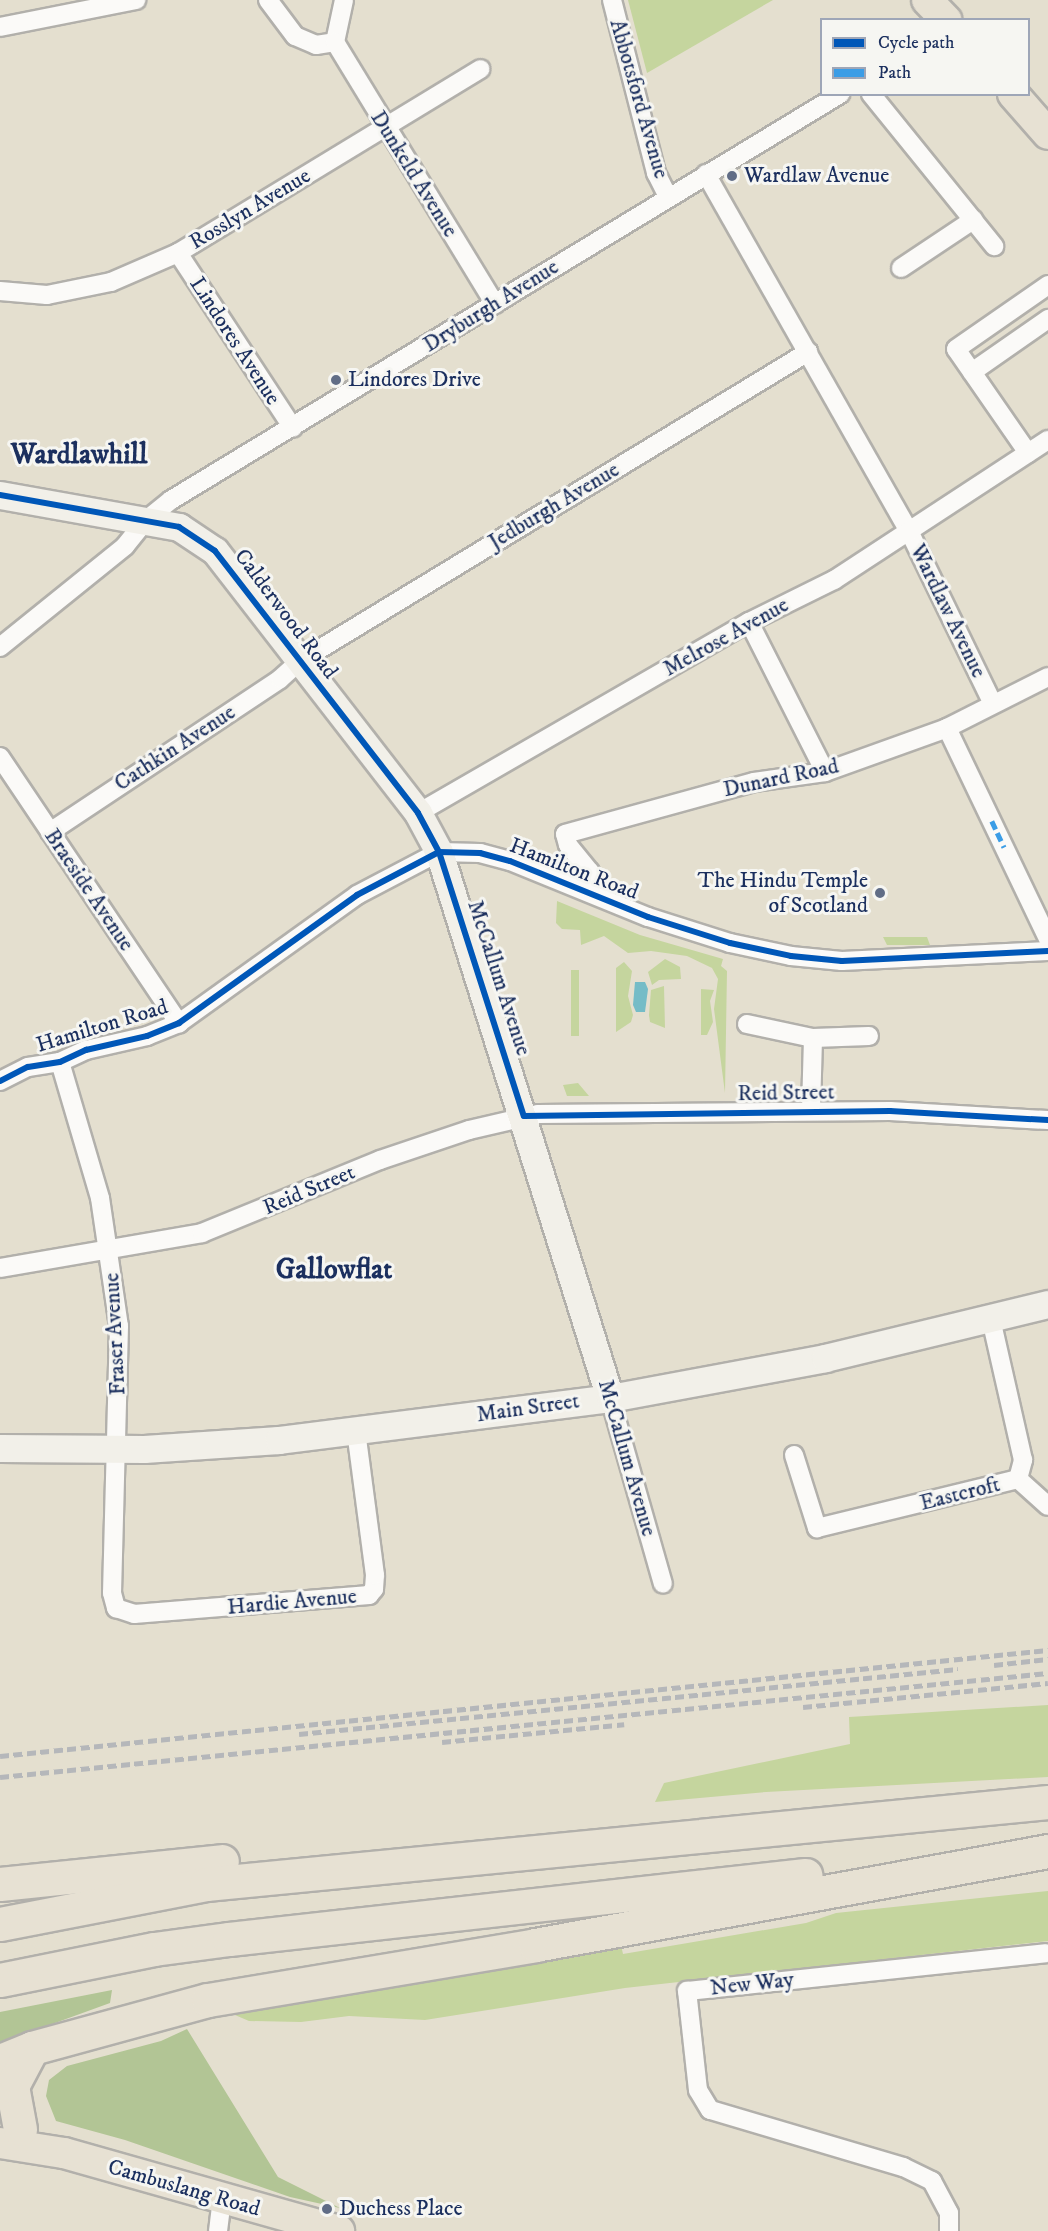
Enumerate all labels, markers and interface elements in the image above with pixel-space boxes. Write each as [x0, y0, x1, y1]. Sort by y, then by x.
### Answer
street label: Abbotsford Avenue [604, 16, 674, 182]
legend [820, 18, 1030, 96]
text: Cycle path [878, 32, 955, 54]
text: Path [878, 62, 911, 84]
street label: Dunkeld Avenue [365, 106, 463, 242]
street label: Rosslyn Avenue [185, 163, 315, 255]
place label: Wardlaw Avenue [744, 163, 889, 189]
marker: Wardlaw Avenue [725, 169, 739, 183]
street label: Dryburgh Avenue [418, 254, 564, 358]
street label: Lindores Avenue [184, 272, 286, 410]
place label: Lindores Drive [348, 367, 481, 393]
marker: Lindores Drive [329, 373, 343, 387]
district label: Wardlawhill [11, 438, 147, 472]
street label: Jedburgh Avenue [484, 457, 624, 555]
street label: Wardlaw Avenue [904, 540, 992, 682]
street label: Calderwood Road [229, 544, 343, 684]
street label: Melrose Avenue [659, 592, 793, 682]
street label: Cathkin Avenue [110, 699, 240, 797]
street label: Dunard Road [721, 753, 841, 803]
street label: Braeside Avenue [38, 824, 140, 956]
street label: Hamilton Road [506, 832, 642, 906]
place label: The Hindu Temple of Scotland [697, 867, 868, 918]
marker: The Hindu Temple of Scotland [873, 886, 887, 900]
street label: McCallum Avenue [461, 897, 537, 1059]
street label: Hamilton Road [33, 993, 171, 1059]
street label: Reid Street [737, 1079, 835, 1107]
street label: Reid Street [259, 1159, 359, 1221]
district label: Gallowflat [276, 1253, 392, 1287]
street label: Fraser Avenue [99, 1272, 131, 1396]
street label: McCallum Avenue [592, 1377, 662, 1539]
street label: Main Street [475, 1388, 581, 1428]
street label: Eastcroft [917, 1471, 1003, 1517]
street label: Hardie Avenue [226, 1583, 358, 1621]
street label: New Way [709, 1966, 795, 2002]
street label: Cambuslang Road [105, 2154, 263, 2222]
place label: Duchess Place [339, 2196, 463, 2222]
marker: Duchess Place [320, 2202, 334, 2216]

